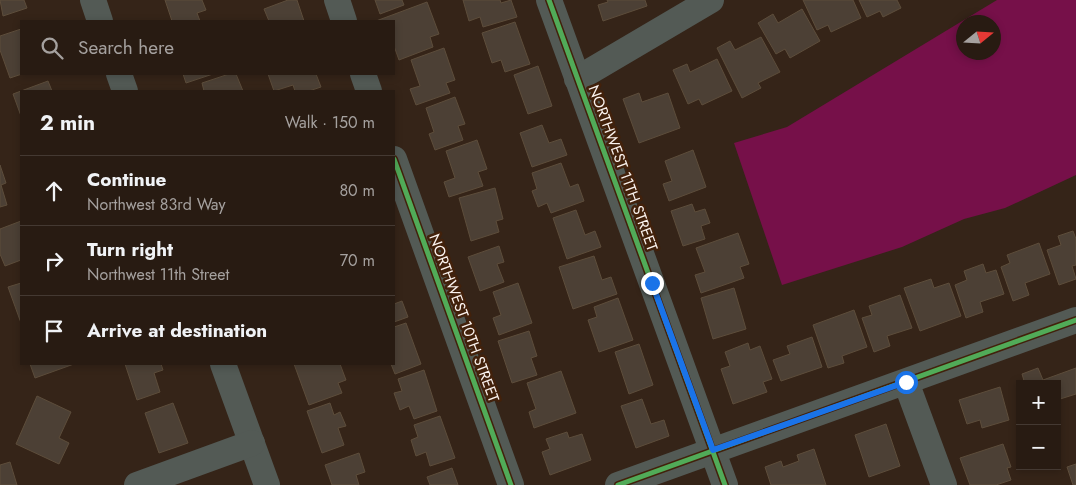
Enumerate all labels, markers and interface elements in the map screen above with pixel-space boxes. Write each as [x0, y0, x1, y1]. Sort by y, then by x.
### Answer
north arrow [956, 15, 1001, 60]
search box [20, 20, 395, 75]
icon: search [38, 34, 66, 62]
text: Search here [78, 34, 174, 61]
street label: NORTHWEST 11TH STREET [583, 82, 663, 254]
text: 2 min [40, 108, 95, 138]
text: Walk · 150 m [285, 111, 375, 134]
text: Continue [87, 166, 166, 193]
icon: ahead [40, 177, 68, 205]
text: 80 m [339, 179, 375, 202]
text: Northwest 83rd Way [87, 193, 226, 216]
street label: NORTHWEST 10TH STREET [423, 231, 505, 405]
text: Turn right [87, 236, 173, 263]
icon: right [40, 247, 68, 275]
text: 70 m [340, 249, 375, 272]
text: Northwest 11th Street [87, 263, 229, 286]
route end [641, 272, 664, 295]
icon: arrive [40, 317, 68, 345]
text: Arrive at destination [87, 317, 267, 344]
route start [895, 371, 918, 394]
map controls [1016, 380, 1061, 470]
button: + [1016, 380, 1061, 425]
button: − [1016, 425, 1061, 470]

